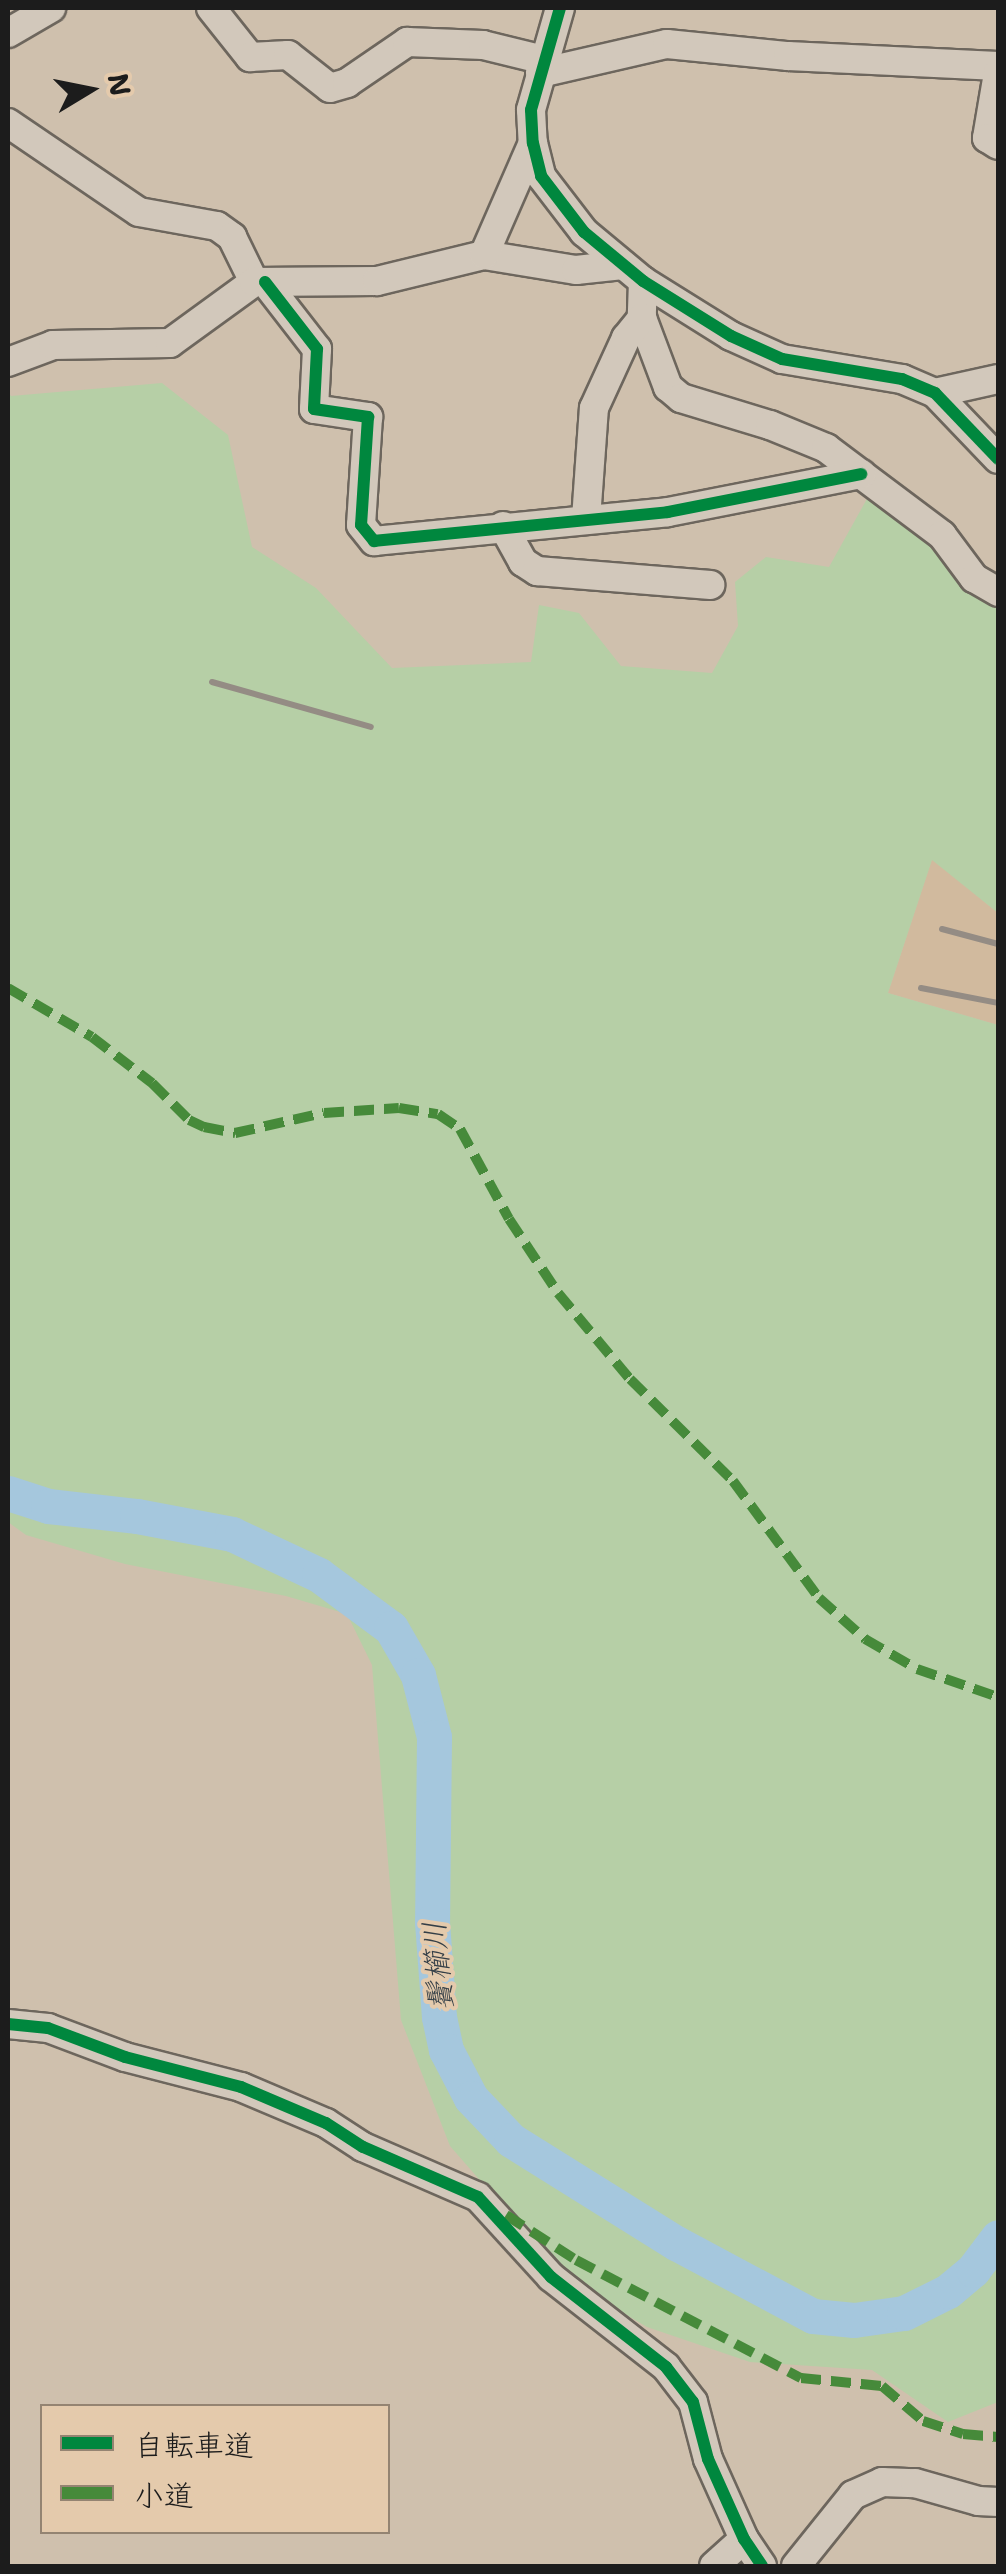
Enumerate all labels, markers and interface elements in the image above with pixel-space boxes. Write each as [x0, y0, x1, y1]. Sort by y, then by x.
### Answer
north arrow [40, 40, 140, 140]
text: N [99, 71, 140, 99]
water label: 鬢櫛川 [416, 1920, 460, 2012]
legend [40, 2404, 390, 2534]
text: 自転車道 [134, 2425, 254, 2466]
text: 小道 [134, 2475, 194, 2516]

